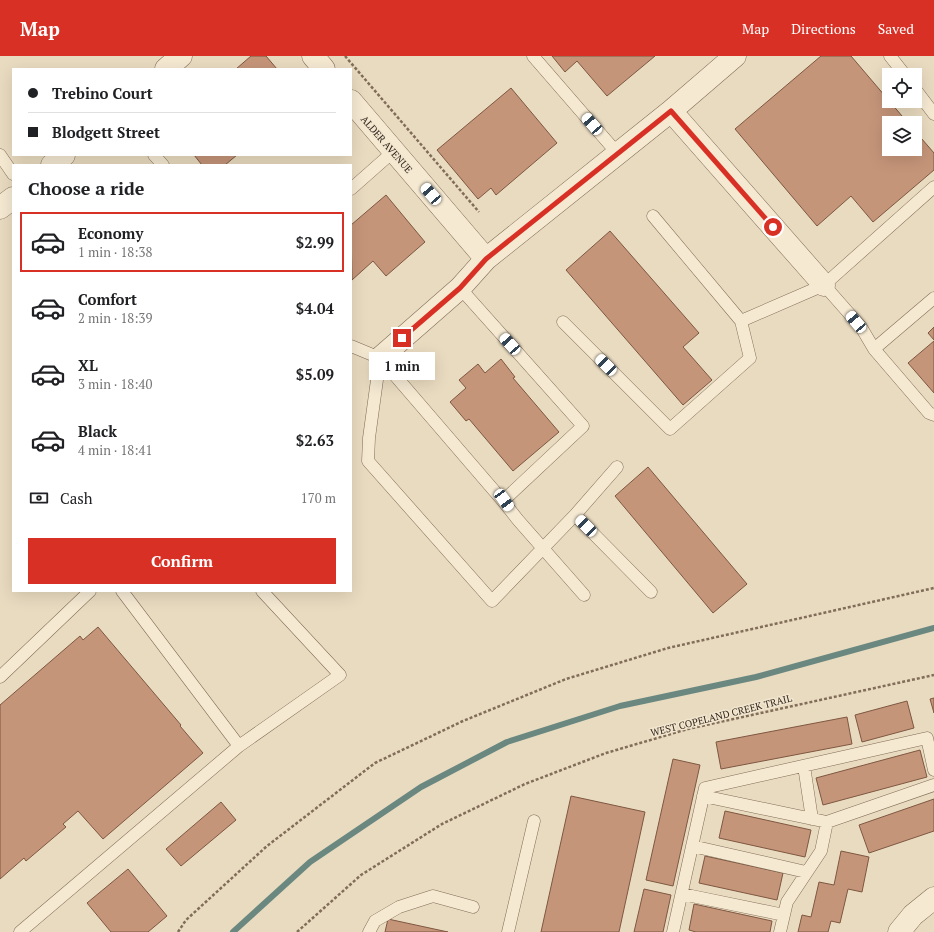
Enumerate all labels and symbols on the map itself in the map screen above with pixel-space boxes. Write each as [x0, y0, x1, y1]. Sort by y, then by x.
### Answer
car [580, 111, 604, 137]
street label: ALDER AVENUE [358, 113, 415, 176]
car [419, 181, 443, 207]
route start [764, 218, 782, 236]
car [844, 309, 868, 335]
route end [393, 329, 411, 347]
car [498, 331, 522, 357]
callout: 1 min [369, 352, 435, 380]
car [593, 352, 619, 378]
car [492, 487, 516, 513]
car [573, 513, 599, 539]
street label: WEST COPELAND CREEK TRAIL [649, 691, 794, 739]

